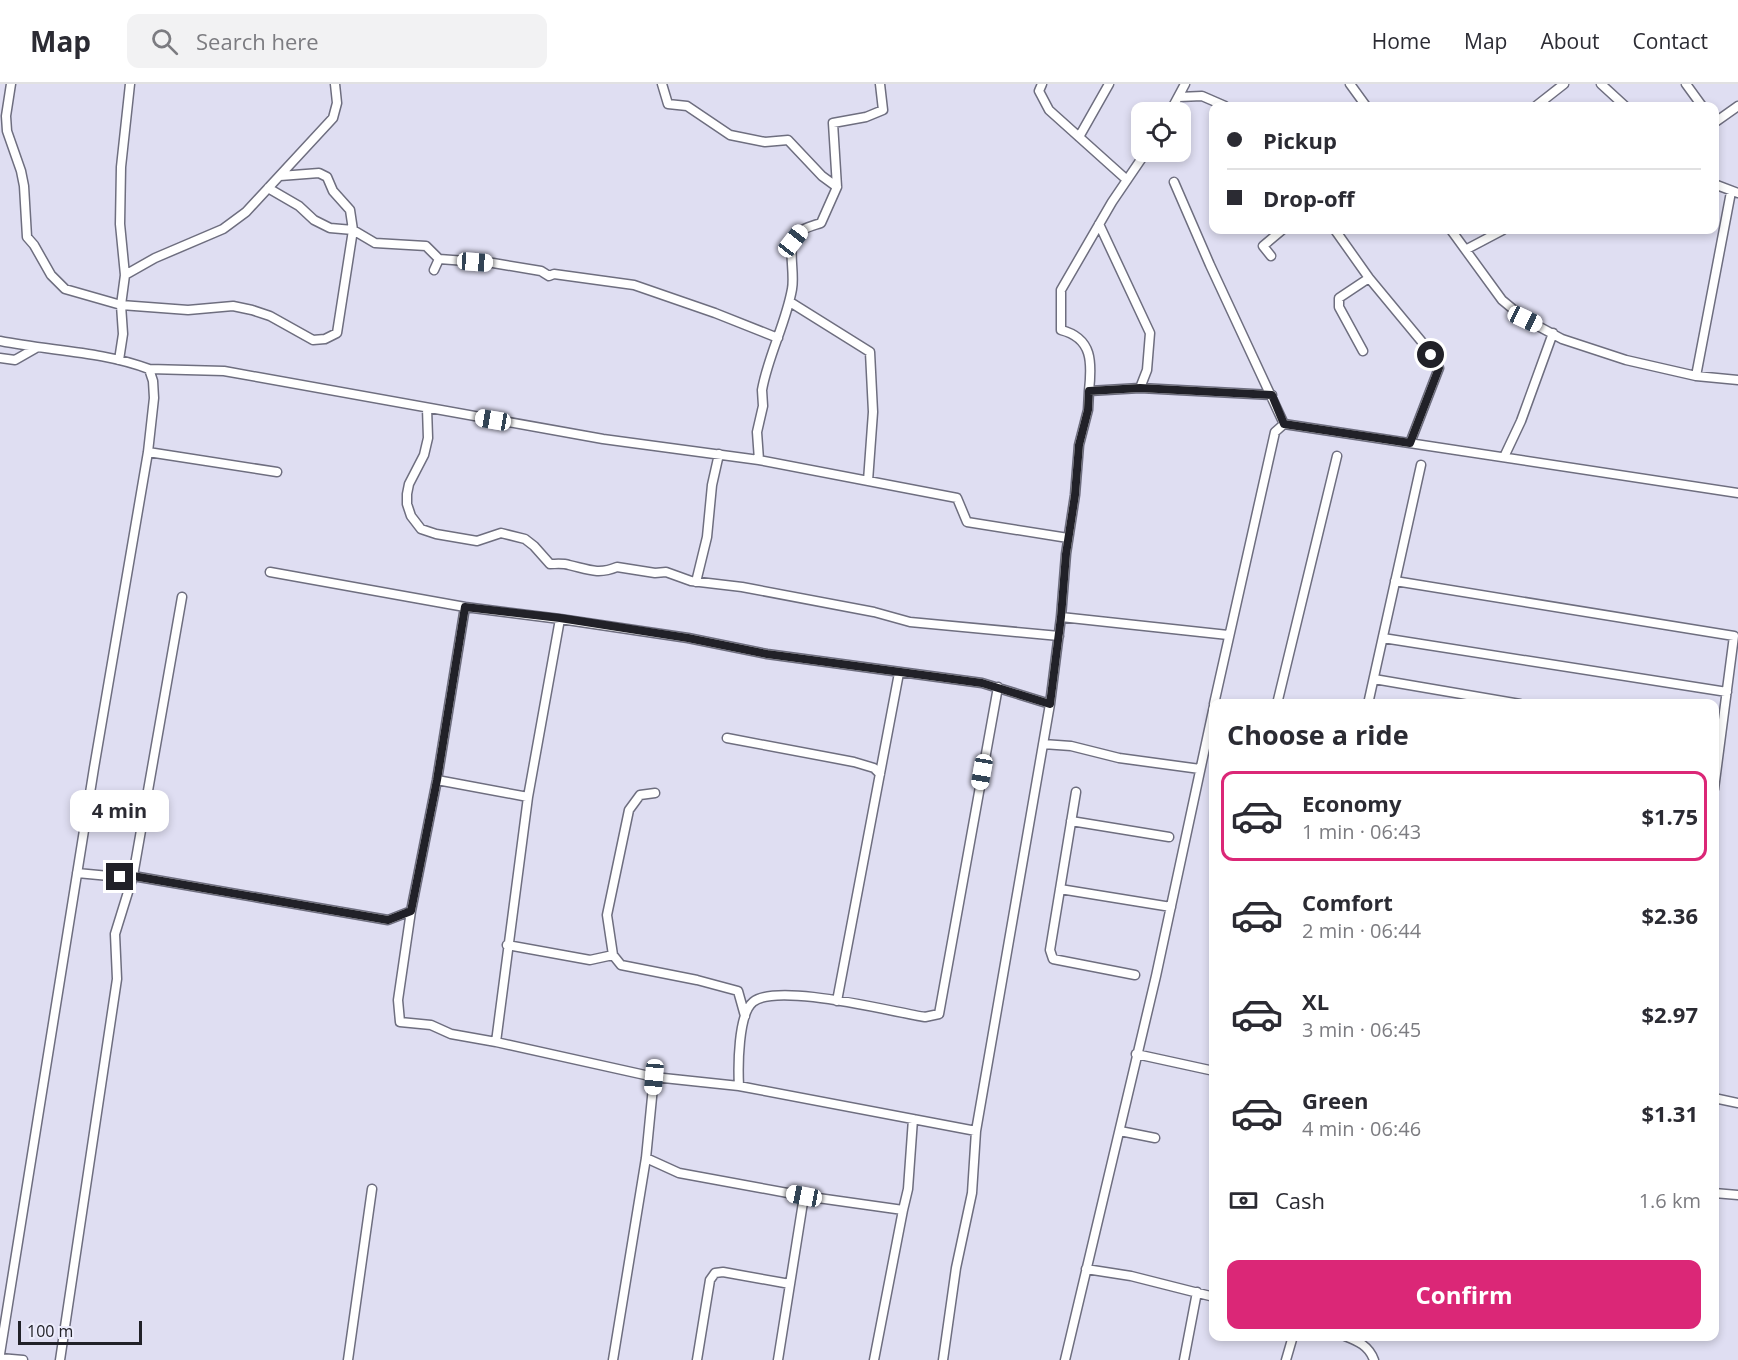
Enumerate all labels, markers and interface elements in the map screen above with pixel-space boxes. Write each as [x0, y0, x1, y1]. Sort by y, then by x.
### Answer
search box [127, 14, 547, 68]
text: Map [30, 22, 91, 60]
icon: search [148, 25, 181, 58]
text: Search here [196, 26, 319, 56]
text: Home [1372, 27, 1431, 55]
text: Map [1464, 27, 1507, 55]
text: About [1540, 27, 1600, 55]
text: Contact [1633, 27, 1708, 55]
map controls [1131, 102, 1191, 162]
button: locate [1131, 102, 1191, 162]
text: Pickup [1263, 125, 1337, 155]
text: Drop-off [1263, 183, 1355, 213]
car [775, 221, 811, 261]
car [456, 252, 494, 272]
car [1505, 303, 1545, 335]
route start [1417, 341, 1444, 368]
car [474, 408, 512, 432]
text: Choose a ride [1227, 716, 1409, 753]
car [970, 753, 994, 791]
text: Economy [1302, 788, 1401, 818]
icon: car [1230, 789, 1284, 843]
callout: 4 min [70, 790, 170, 832]
text: 4 min [92, 797, 147, 824]
text: $1.75 [1641, 801, 1698, 831]
text: 1 min · 06:43 [1302, 818, 1421, 845]
route end [106, 863, 133, 890]
text: Comfort [1302, 887, 1393, 917]
icon: car [1230, 888, 1284, 942]
text: $2.36 [1641, 900, 1698, 930]
text: 2 min · 06:44 [1302, 917, 1421, 944]
text: XL [1302, 986, 1329, 1016]
icon: car [1230, 987, 1284, 1041]
text: $2.97 [1641, 999, 1698, 1029]
text: 3 min · 06:45 [1302, 1016, 1421, 1043]
car [643, 1058, 665, 1096]
text: Green [1302, 1085, 1368, 1115]
icon: car [1230, 1086, 1284, 1140]
text: $1.31 [1641, 1098, 1698, 1128]
text: 4 min · 06:46 [1302, 1115, 1421, 1142]
car [785, 1184, 823, 1208]
icon: cash [1227, 1184, 1260, 1217]
text: Cash [1275, 1185, 1325, 1215]
text: 1.6 km [1639, 1187, 1701, 1214]
button: Confirm [1227, 1260, 1701, 1329]
scale bar [18, 1318, 142, 1346]
text: 100 m [27, 1320, 73, 1342]

